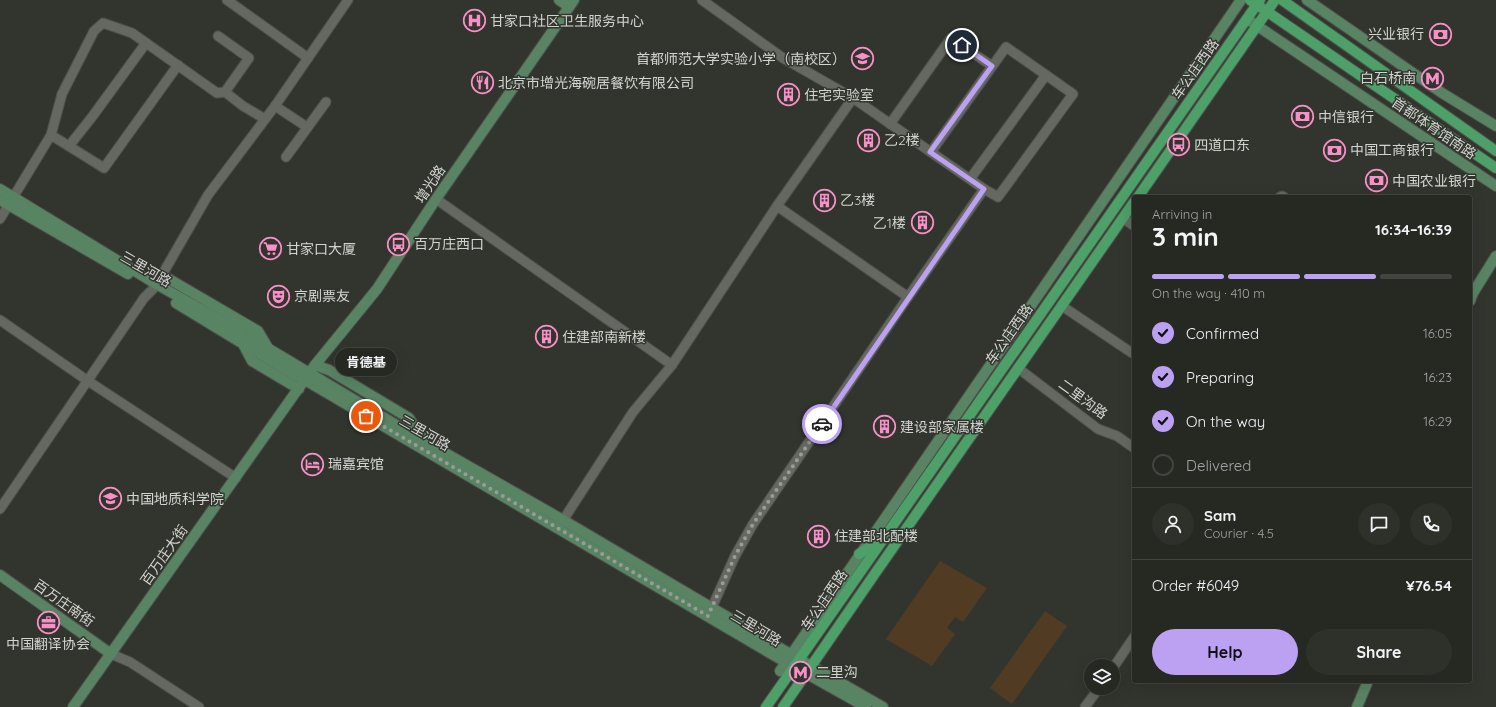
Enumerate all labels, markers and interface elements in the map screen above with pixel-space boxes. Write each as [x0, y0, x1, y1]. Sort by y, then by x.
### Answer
hospital icon: 甘家口社区卫生服务中心 [462, 8, 488, 34]
place label: 甘家口社区卫生服务中心 [490, 12, 644, 30]
bank icon: 兴业银行 [1427, 21, 1453, 47]
place label: 兴业银行 [1368, 25, 1424, 43]
pin [945, 28, 979, 62]
icon: home [951, 34, 973, 56]
street label: 车公庄西路 [1168, 35, 1222, 103]
school or university icon: 首都师范大学实验小学（南校区） [849, 46, 875, 72]
place label: 首都师范大学实验小学（南校区） [636, 50, 846, 68]
metro station icon: 白石桥南 [1419, 65, 1445, 91]
place label: 白石桥南 [1360, 69, 1416, 87]
restaurant icon: 北京市增光海碗居餐饮有限公司 [470, 70, 496, 96]
place label: 北京市增光海碗居餐饮有限公司 [498, 74, 694, 92]
building icon: 住宅实验室 [775, 82, 801, 108]
place label: 住宅实验室 [804, 86, 874, 104]
street label: 首都体育馆南路 [1388, 93, 1480, 163]
bank icon: 中信银行 [1290, 104, 1316, 130]
place label: 中信银行 [1318, 108, 1374, 126]
building icon: 乙2楼 [855, 127, 881, 153]
place label: 乙2楼 [884, 131, 920, 149]
bus stop icon: 四道口东 [1166, 132, 1192, 158]
place label: 四道口东 [1194, 136, 1250, 154]
bank icon: 中国工商银行 [1322, 137, 1348, 163]
place label: 中国工商银行 [1350, 141, 1434, 159]
street label: 增光路 [411, 162, 449, 206]
bank icon: 中国农业银行 [1364, 168, 1390, 194]
place label: 中国农业银行 [1392, 172, 1476, 190]
building icon: 乙3楼 [812, 187, 838, 213]
place label: 乙3楼 [840, 191, 875, 209]
text: Arriving in [1152, 206, 1212, 222]
building icon: 乙1楼 [909, 210, 935, 236]
place label: 乙1楼 [873, 214, 906, 232]
text: 3 min [1152, 220, 1219, 253]
text: 16:34–16:39 [1375, 220, 1452, 239]
bus stop icon: 百万庄西口 [386, 231, 412, 257]
place label: 百万庄西口 [414, 235, 484, 253]
supermarket icon: 甘家口大厦 [258, 236, 284, 262]
place label: 甘家口大厦 [286, 240, 356, 258]
street label: 三里河路 [117, 247, 175, 291]
theatre icon: 京剧票友 [265, 283, 291, 309]
text: On the way · 410 m [1152, 285, 1265, 301]
place label: 京剧票友 [294, 287, 350, 305]
street label: 车公庄西路 [982, 300, 1036, 368]
icon: check [1152, 322, 1174, 344]
building icon: 住建部南新楼 [533, 324, 559, 350]
text: Confirmed [1186, 324, 1259, 343]
text: 16:05 [1423, 325, 1452, 341]
place label: 住建部南新楼 [562, 328, 646, 346]
callout: 肯德基 [335, 348, 397, 376]
text: 肯德基 [346, 354, 386, 370]
icon: check [1152, 366, 1174, 388]
text: Preparing [1186, 368, 1254, 387]
text: 16:23 [1424, 369, 1452, 385]
street label: 二里沟路 [1055, 375, 1111, 423]
pin [349, 399, 383, 433]
courier [802, 404, 842, 444]
icon: bag [355, 405, 377, 427]
icon: check [1152, 410, 1174, 432]
street label: 三里河路 [396, 411, 454, 455]
text: On the way [1186, 412, 1265, 431]
icon: car [811, 413, 833, 435]
text: 16:29 [1423, 413, 1452, 429]
building icon: 建设部家属楼 [871, 414, 897, 440]
place label: 建设部家属楼 [900, 418, 984, 436]
hotel icon: 瑞嘉宾馆 [300, 451, 326, 477]
place label: 瑞嘉宾馆 [328, 455, 384, 473]
text: Delivered [1186, 456, 1251, 475]
school or university icon: 中国地质科学院 [98, 486, 124, 512]
place label: 中国地质科学院 [126, 490, 224, 508]
button: person [1152, 503, 1194, 545]
button: chat [1358, 503, 1400, 545]
button: phone [1410, 503, 1452, 545]
text: Sam [1204, 506, 1236, 525]
street label: 百万庄大街 [137, 521, 191, 589]
building icon: 住建部北配楼 [805, 523, 831, 549]
text: Courier · 4.5 [1204, 525, 1274, 541]
place label: 住建部北配楼 [834, 527, 918, 545]
street label: 车公庄西路 [797, 566, 851, 634]
street label: 百万庄南街 [30, 576, 98, 630]
text: Order #6049 [1152, 576, 1239, 595]
text: ¥76.54 [1406, 576, 1452, 595]
street label: 三里河路 [727, 606, 785, 650]
office icon: 中国翻译协会 [35, 609, 61, 635]
button: Help [1152, 629, 1298, 675]
button: Share [1306, 629, 1452, 675]
place label: 中国翻译协会 [6, 635, 90, 653]
metro station icon: 二里沟 [788, 659, 814, 685]
map controls [1084, 659, 1120, 695]
button: layers [1084, 659, 1120, 695]
place label: 二里沟 [816, 663, 858, 681]

